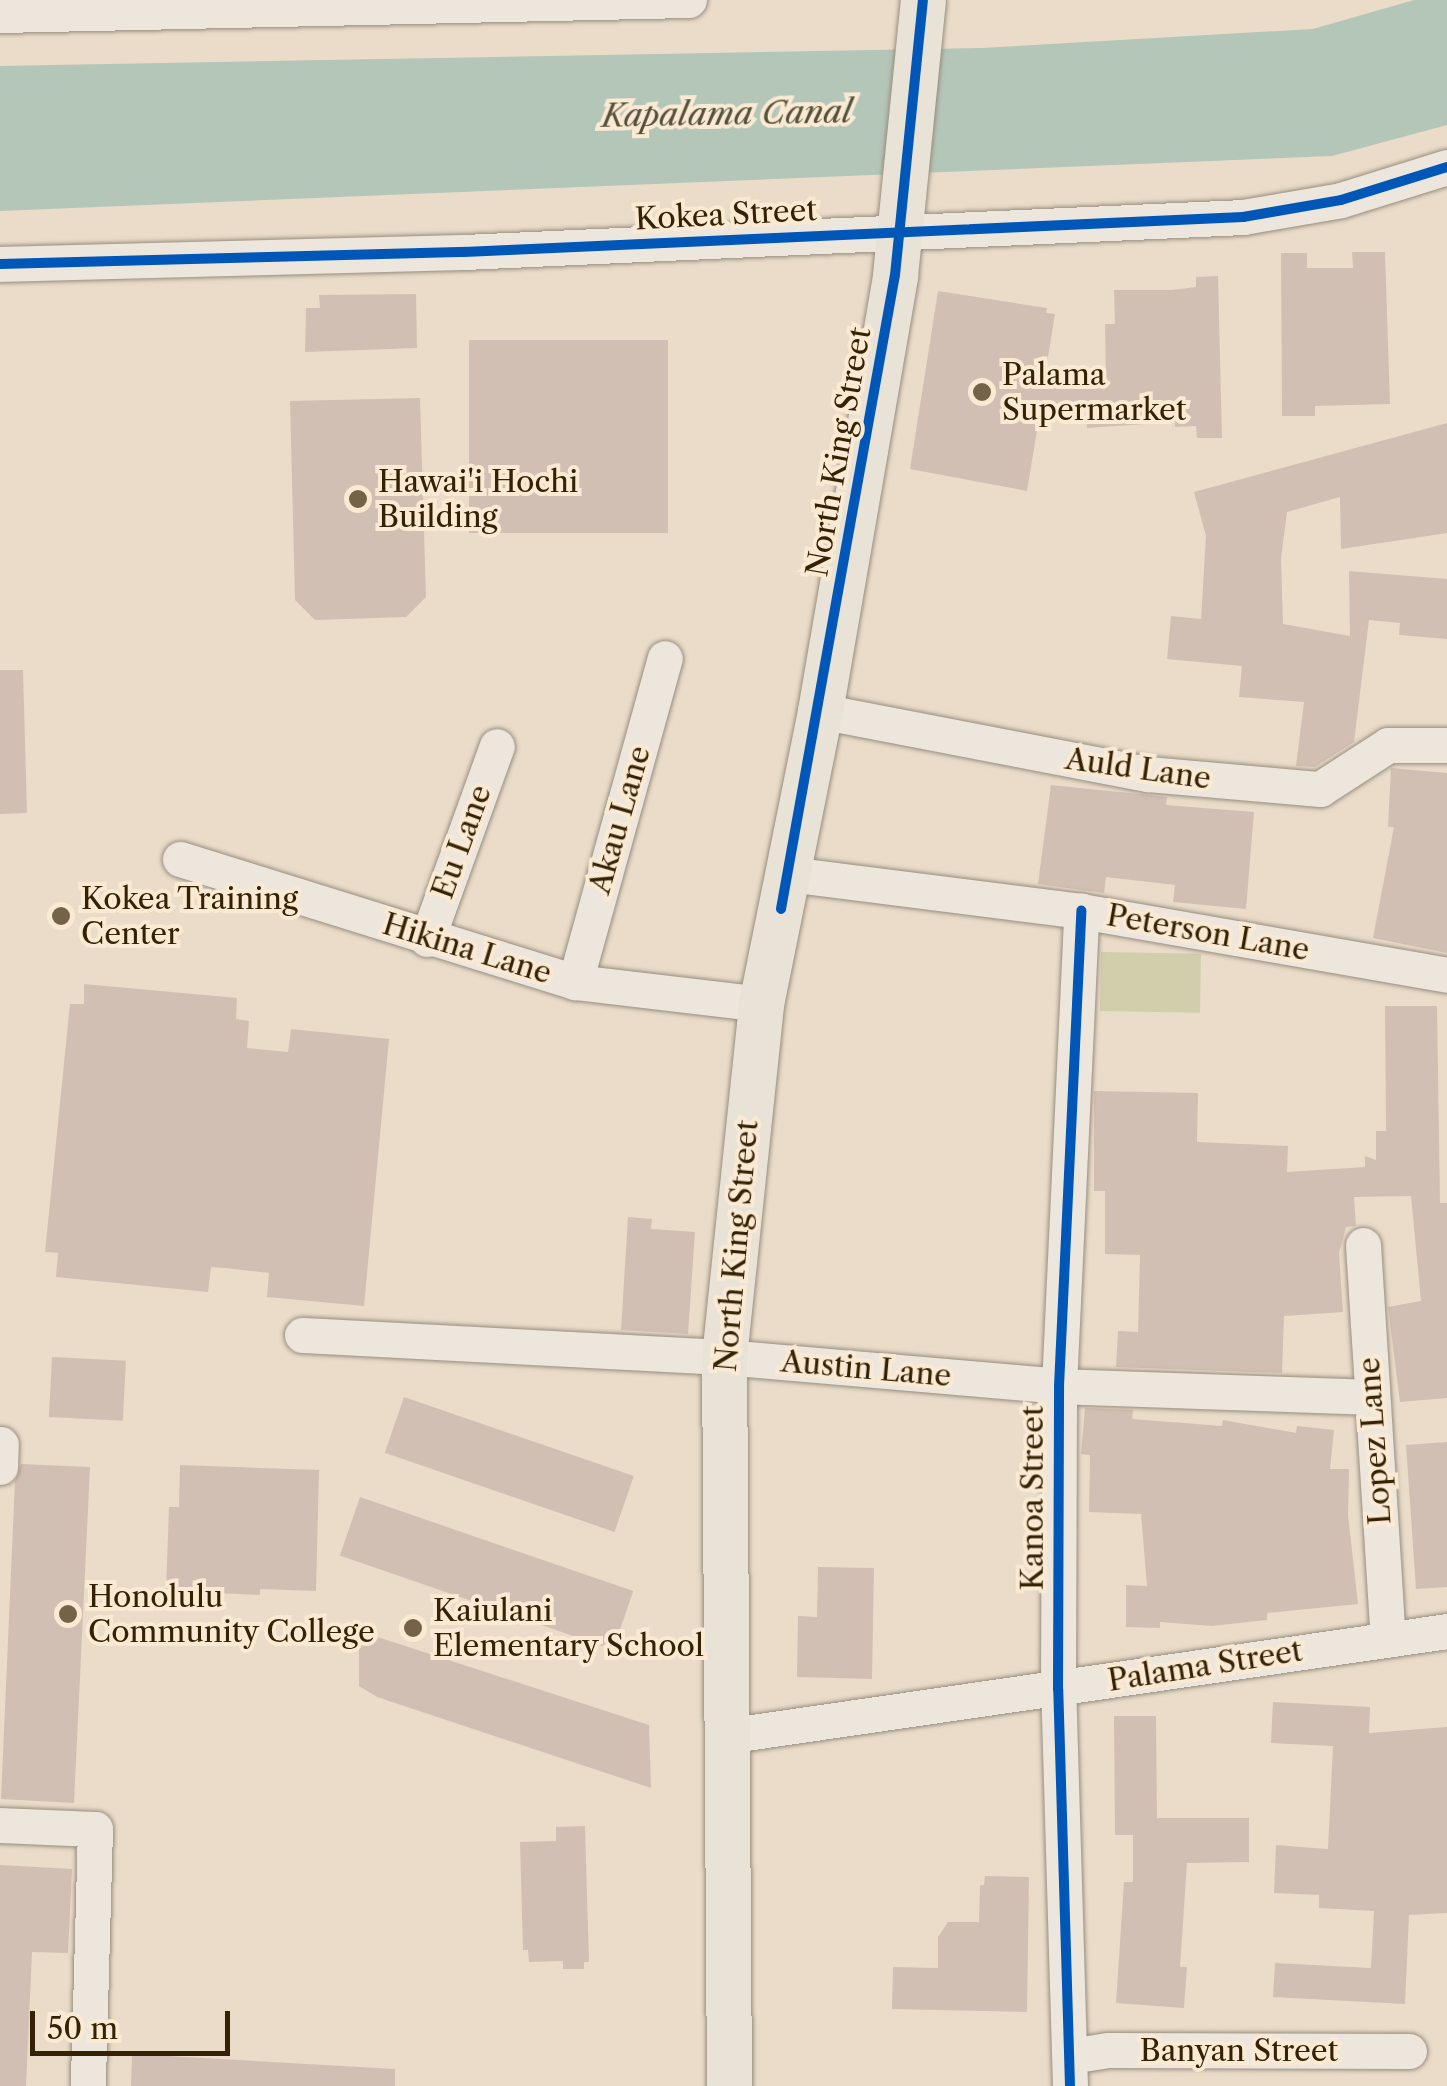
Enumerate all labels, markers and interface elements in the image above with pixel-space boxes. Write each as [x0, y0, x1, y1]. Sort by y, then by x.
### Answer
water label: Kapalama Canal [601, 93, 853, 135]
street label: Kokea Street [634, 192, 818, 238]
street label: North King Street [799, 325, 879, 579]
place label: Palama Supermarket [1002, 357, 1186, 428]
marker: Palama Supermarket [971, 381, 993, 403]
place label: Hawai'i Hochi Building [378, 464, 578, 534]
marker: Hawai'i Hochi Building [347, 488, 369, 510]
street label: Auld Lane [1063, 741, 1213, 797]
street label: Akau Lane [582, 742, 658, 898]
street label: Eu Lane [425, 780, 499, 904]
place label: Kokea Training Center [81, 881, 299, 952]
street label: Peterson Lane [1104, 897, 1312, 969]
marker: Kokea Training Center [50, 905, 72, 927]
street label: Hikina Lane [378, 906, 556, 992]
street label: North King Street [708, 1119, 766, 1373]
street label: Austin Lane [779, 1344, 953, 1394]
street label: Lopez Lane [1351, 1356, 1399, 1526]
street label: Kanoa Street [1015, 1405, 1051, 1591]
place label: Honolulu Community College [88, 1579, 376, 1650]
place label: Kaiulani Elementary School [433, 1593, 705, 1664]
marker: Honolulu Community College [57, 1603, 79, 1625]
marker: Kaiulani Elementary School [402, 1617, 424, 1639]
street label: Palama Street [1105, 1633, 1305, 1699]
scale bar [35, 1991, 235, 2053]
text: 50 m [47, 2010, 118, 2047]
street label: Banyan Street [1140, 2033, 1338, 2069]

